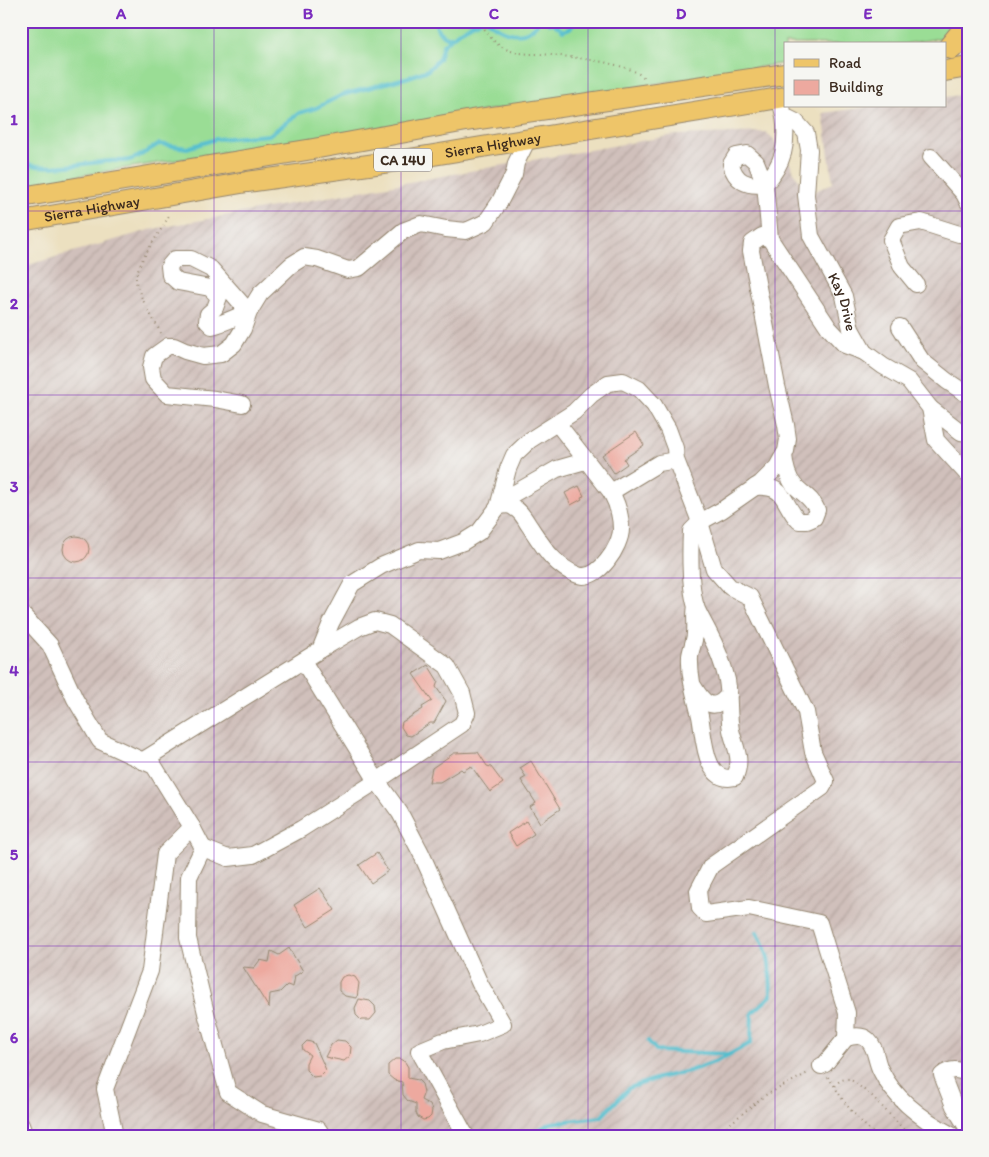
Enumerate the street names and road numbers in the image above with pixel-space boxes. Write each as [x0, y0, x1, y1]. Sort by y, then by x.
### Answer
street label: Sierra Highway [444, 128, 542, 162]
road number: CA 14U [374, 148, 432, 172]
street label: Sierra Highway [43, 192, 141, 226]
street label: Kay Drive [824, 269, 860, 333]

